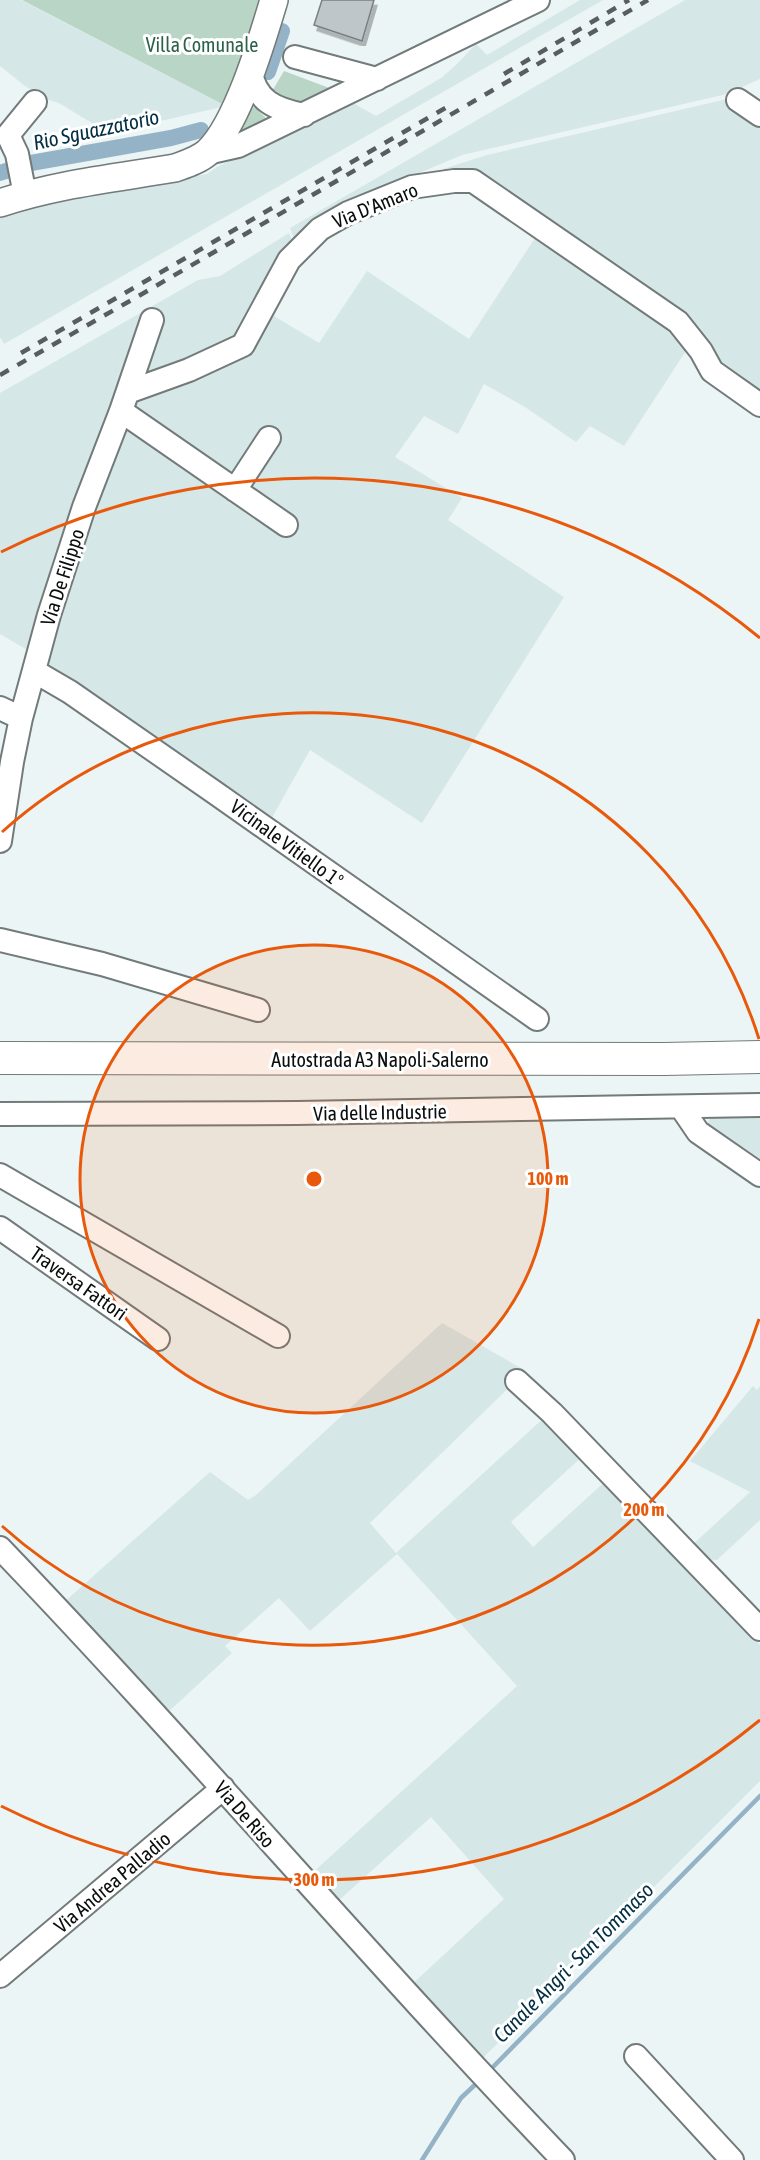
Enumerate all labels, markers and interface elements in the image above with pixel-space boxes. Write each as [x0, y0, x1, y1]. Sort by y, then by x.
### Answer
park label: Villa Comunale [146, 33, 258, 56]
water label: Rio Sguazzatorio [31, 104, 161, 154]
street label: Via D'Amaro [329, 178, 421, 232]
street label: Via De Filippo [36, 526, 88, 628]
street label: Vicinale Vitiello 1° [226, 794, 348, 892]
street label: Autostrada A3 Napoli-Salerno [271, 1048, 489, 1071]
street label: Via delle Industrie [313, 1099, 447, 1125]
text: 100 m [528, 1168, 568, 1189]
centre of rings [304, 1169, 324, 1189]
street label: Traversa Fattori [26, 1241, 132, 1325]
text: 200 m [624, 1499, 664, 1520]
street label: Via De Riso [210, 1776, 280, 1852]
street label: Via Andrea Palladio [49, 1827, 175, 1937]
text: 300 m [294, 1869, 334, 1890]
water label: Canale Angri - San Tommaso [488, 1877, 658, 2047]

